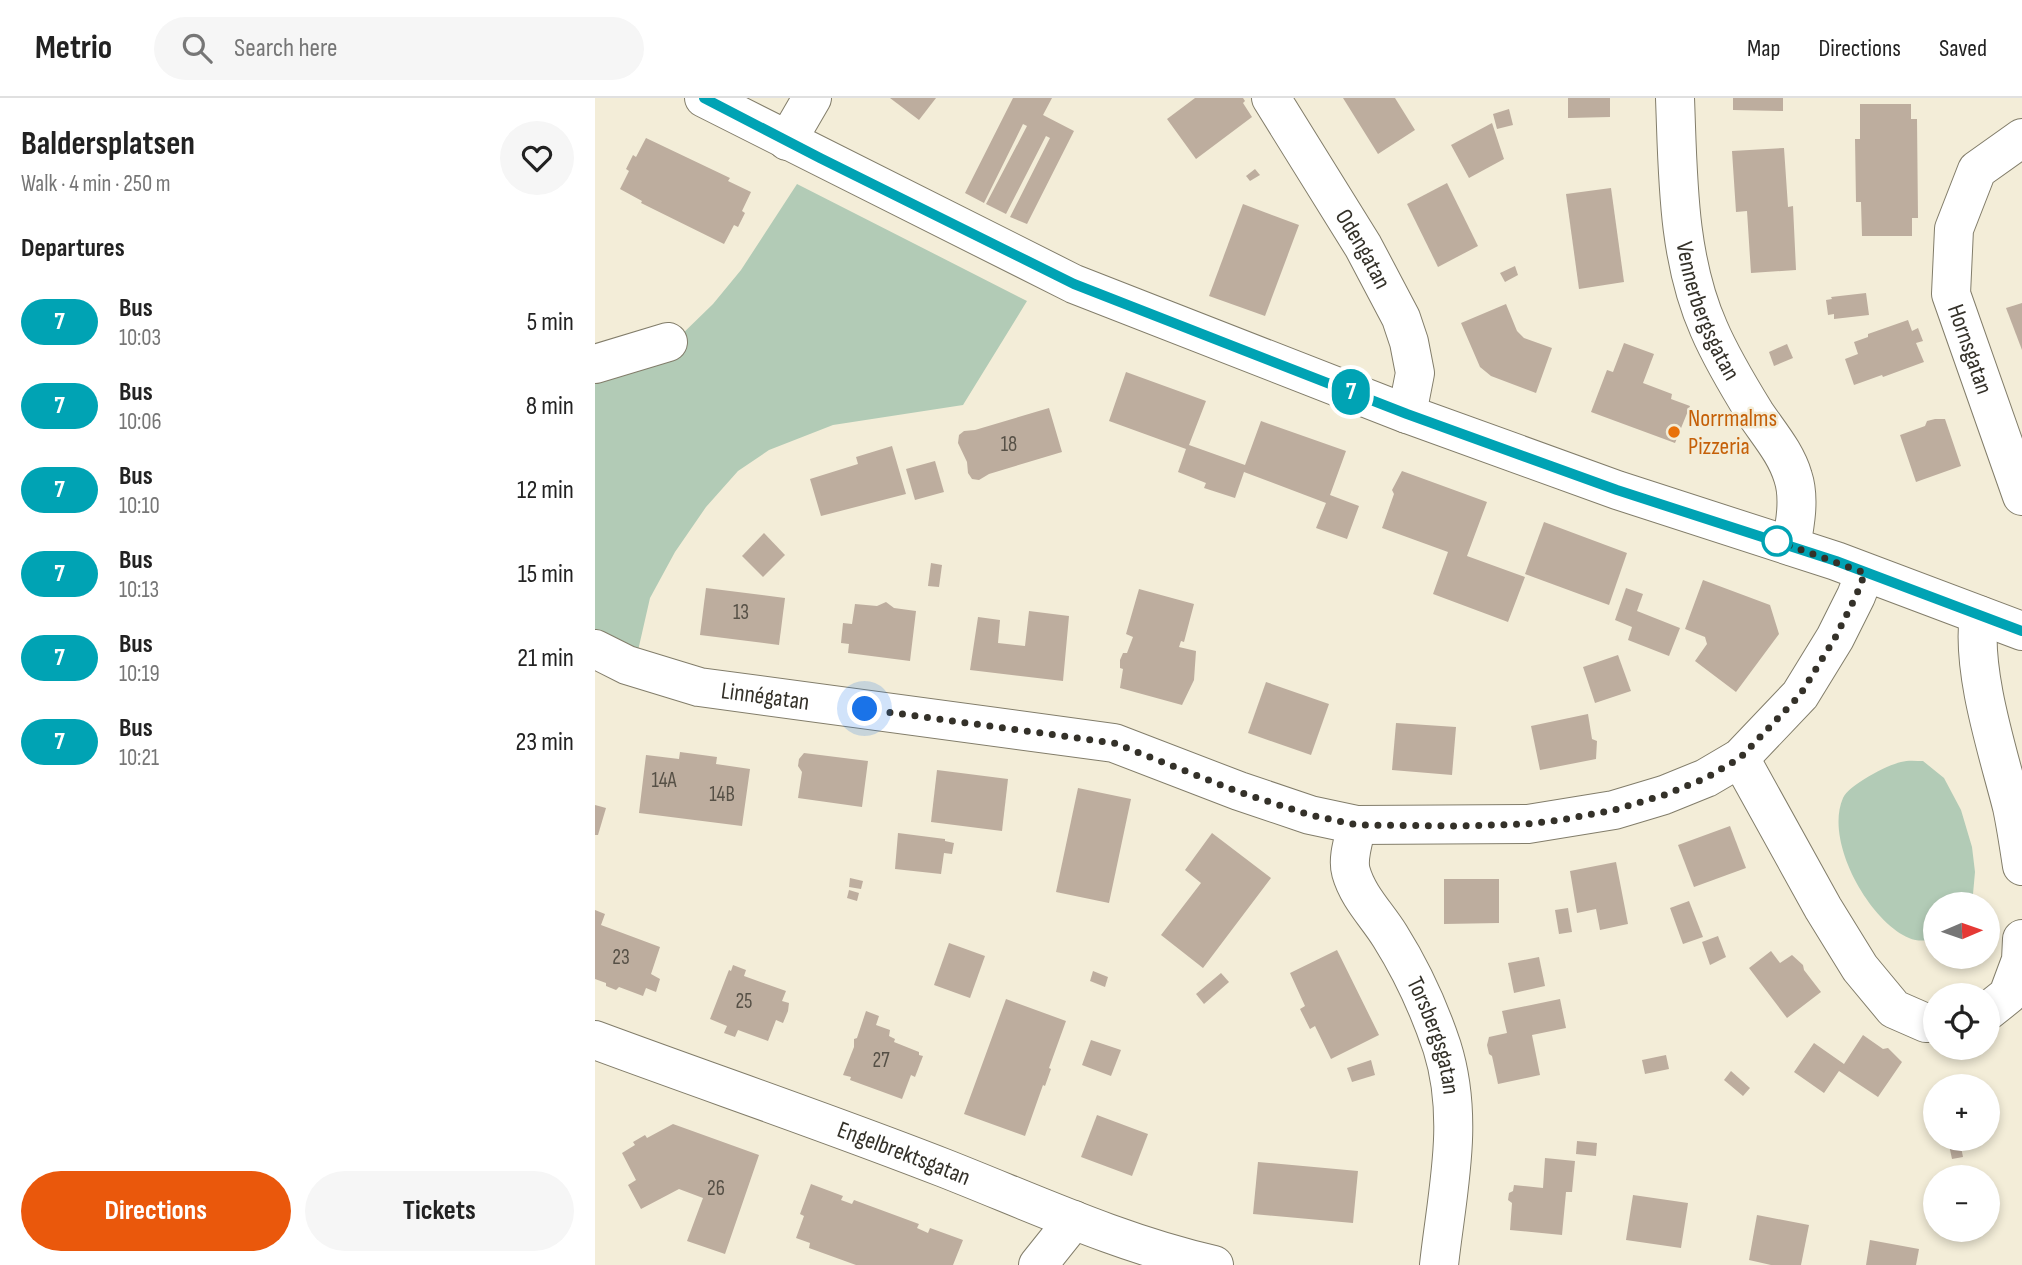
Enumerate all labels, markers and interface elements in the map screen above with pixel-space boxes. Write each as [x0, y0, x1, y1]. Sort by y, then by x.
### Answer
search box [154, 17, 644, 80]
text: Metrio [35, 28, 112, 68]
icon: search [178, 29, 216, 67]
text: Search here [234, 33, 337, 64]
text: Map [1747, 34, 1780, 63]
text: Directions [1818, 34, 1901, 63]
text: Saved [1939, 34, 1987, 63]
button: heart [500, 121, 574, 195]
text: Baldersplatsen [21, 124, 195, 164]
text: Walk · 4 min · 250 m [21, 170, 171, 198]
street label: Odengatan [1329, 204, 1397, 294]
text: Departures [21, 233, 125, 264]
street label: Vennerbergsgatan [1670, 239, 1747, 385]
text: Bus [119, 293, 153, 324]
street label: Hornsgatan [1941, 300, 1999, 398]
text: 7 [54, 307, 65, 336]
text: 5 min [527, 307, 574, 338]
text: 10:03 [119, 324, 161, 352]
line badge: 7 [1328, 369, 1374, 415]
text: Bus [119, 377, 153, 408]
text: 7 [1346, 377, 1356, 406]
text: 7 [54, 391, 65, 420]
text: 8 min [526, 391, 574, 422]
place label: Norrmalms Pizzeria [1688, 404, 1777, 461]
text: 10:06 [119, 408, 162, 436]
marker: Norrmalms Pizzeria [1666, 424, 1682, 440]
house number: 18 [1001, 432, 1017, 457]
text: Bus [119, 461, 153, 492]
text: 7 [54, 475, 65, 504]
text: 12 min [517, 475, 574, 506]
text: 10:10 [119, 492, 160, 520]
unlabelled marker [1762, 526, 1792, 556]
text: Bus [119, 545, 153, 576]
text: 7 [54, 559, 65, 588]
text: 15 min [518, 559, 574, 590]
text: 10:13 [119, 576, 159, 604]
house number: 13 [733, 600, 749, 625]
text: Bus [119, 629, 153, 660]
text: 7 [54, 643, 65, 672]
text: 21 min [517, 643, 574, 674]
text: 10:19 [119, 660, 160, 688]
street label: Linnégatan [719, 676, 811, 716]
your location [847, 691, 882, 726]
text: Bus [119, 713, 153, 744]
text: 7 [54, 727, 65, 756]
text: 23 min [516, 727, 574, 758]
text: 10:21 [119, 744, 159, 772]
house number: 14A [651, 768, 678, 793]
house number: 14B [709, 782, 735, 807]
north arrow [1923, 892, 2000, 970]
map controls [1923, 892, 2000, 1242]
house number: 23 [612, 945, 630, 970]
street label: Torsbergsgatan [1401, 972, 1466, 1096]
button: locate [1923, 983, 2000, 1060]
house number: 25 [735, 989, 753, 1014]
house number: 27 [872, 1048, 890, 1073]
button: + [1923, 1074, 2000, 1151]
street label: Engelbrektsgatan [834, 1115, 975, 1192]
button: − [1923, 1165, 2000, 1242]
button: Directions [21, 1171, 291, 1251]
button: Tickets [305, 1171, 574, 1251]
house number: 26 [707, 1176, 725, 1201]

